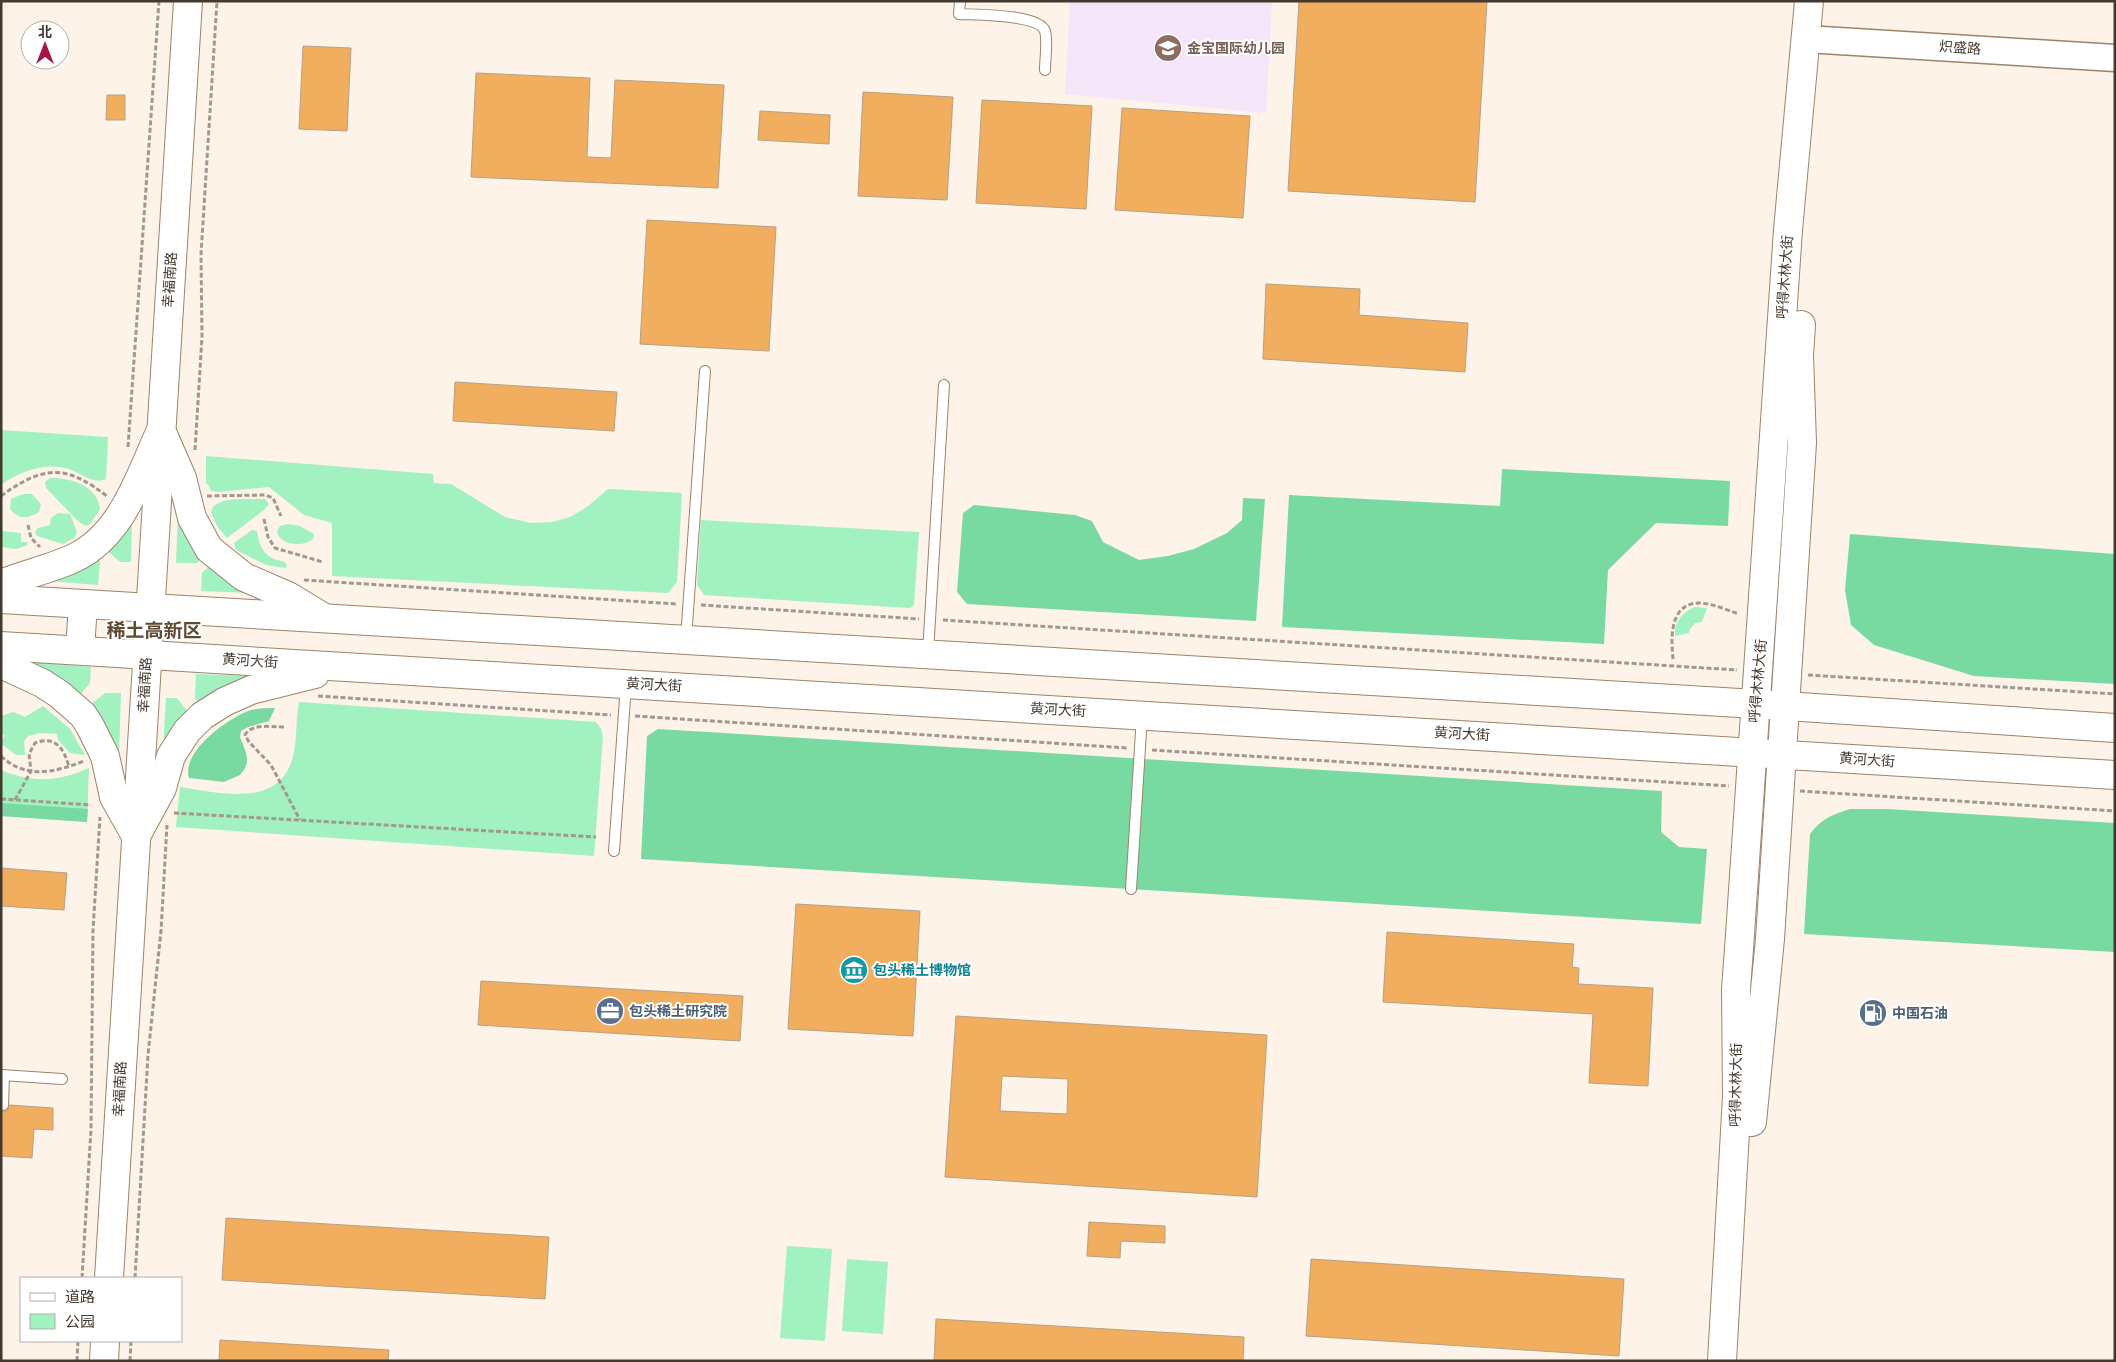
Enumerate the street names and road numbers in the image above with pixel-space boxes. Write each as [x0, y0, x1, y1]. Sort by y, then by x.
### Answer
street label: 炽盛路 [1938, 38, 1982, 58]
street label: 呼得木林大街 [1774, 235, 1796, 319]
street label: 幸福南路 [160, 251, 180, 309]
street label: 呼得木林大街 [1746, 638, 1770, 724]
street label: 黄河大街 [221, 651, 279, 671]
street label: 幸福南路 [135, 657, 155, 713]
street label: 黄河大街 [626, 675, 682, 695]
street label: 黄河大街 [1030, 700, 1086, 720]
street label: 黄河大街 [1434, 724, 1490, 744]
street label: 黄河大街 [1838, 750, 1896, 770]
street label: 呼得木林大街 [1727, 1043, 1745, 1127]
street label: 幸福南路 [110, 1061, 130, 1117]

